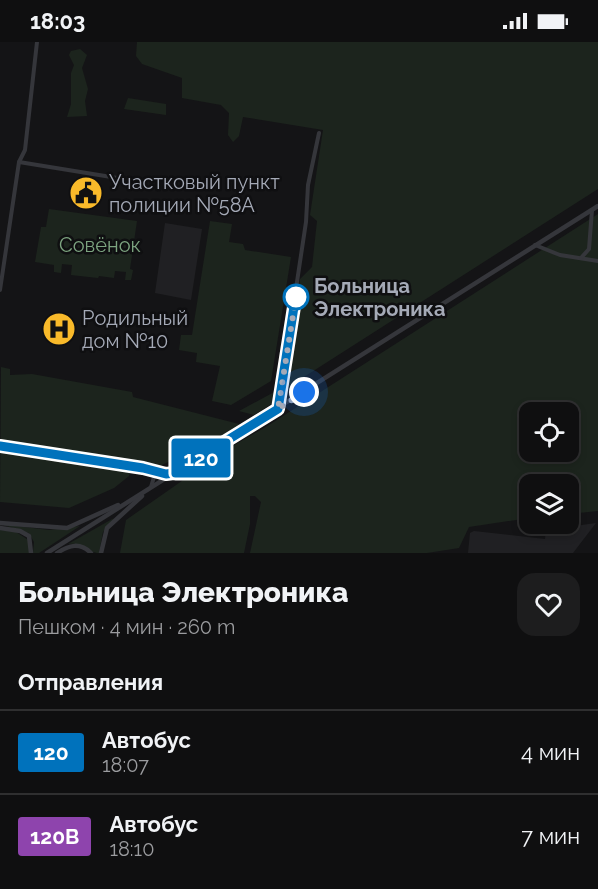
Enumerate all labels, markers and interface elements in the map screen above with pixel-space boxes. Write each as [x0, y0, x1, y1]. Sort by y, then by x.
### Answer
text: 18:03 [30, 8, 85, 34]
place label: Участковый пункт полиции №58А [109, 170, 280, 217]
public building icon: Участковый пункт полиции №58А [68, 175, 104, 211]
park label: Совёнок [59, 233, 141, 257]
place label: Больница Электроника [314, 274, 445, 321]
marker: Больница Электроника [283, 284, 309, 310]
place label: Родильный дом №10 [82, 306, 188, 353]
hospital icon: Родильный дом №10 [41, 311, 77, 347]
your location [289, 377, 319, 407]
map controls [519, 402, 579, 534]
button: locate [519, 402, 579, 462]
line badge: 120 [166, 438, 236, 478]
text: 120 [183, 446, 219, 471]
button: layers [519, 474, 579, 534]
button: heart [517, 573, 580, 636]
text: Больница Электроника [18, 576, 348, 609]
text: Пешком · 4 мин · 260 m [18, 615, 236, 639]
text: Отправления [18, 669, 163, 695]
text: Автобус [102, 727, 191, 753]
text: 4 мин [521, 739, 580, 765]
text: 120 [33, 740, 69, 765]
text: 18:07 [102, 753, 149, 777]
text: Автобус [109, 811, 198, 837]
text: 7 мин [521, 823, 580, 849]
text: 120В [30, 824, 79, 849]
text: 18:10 [109, 837, 154, 861]

